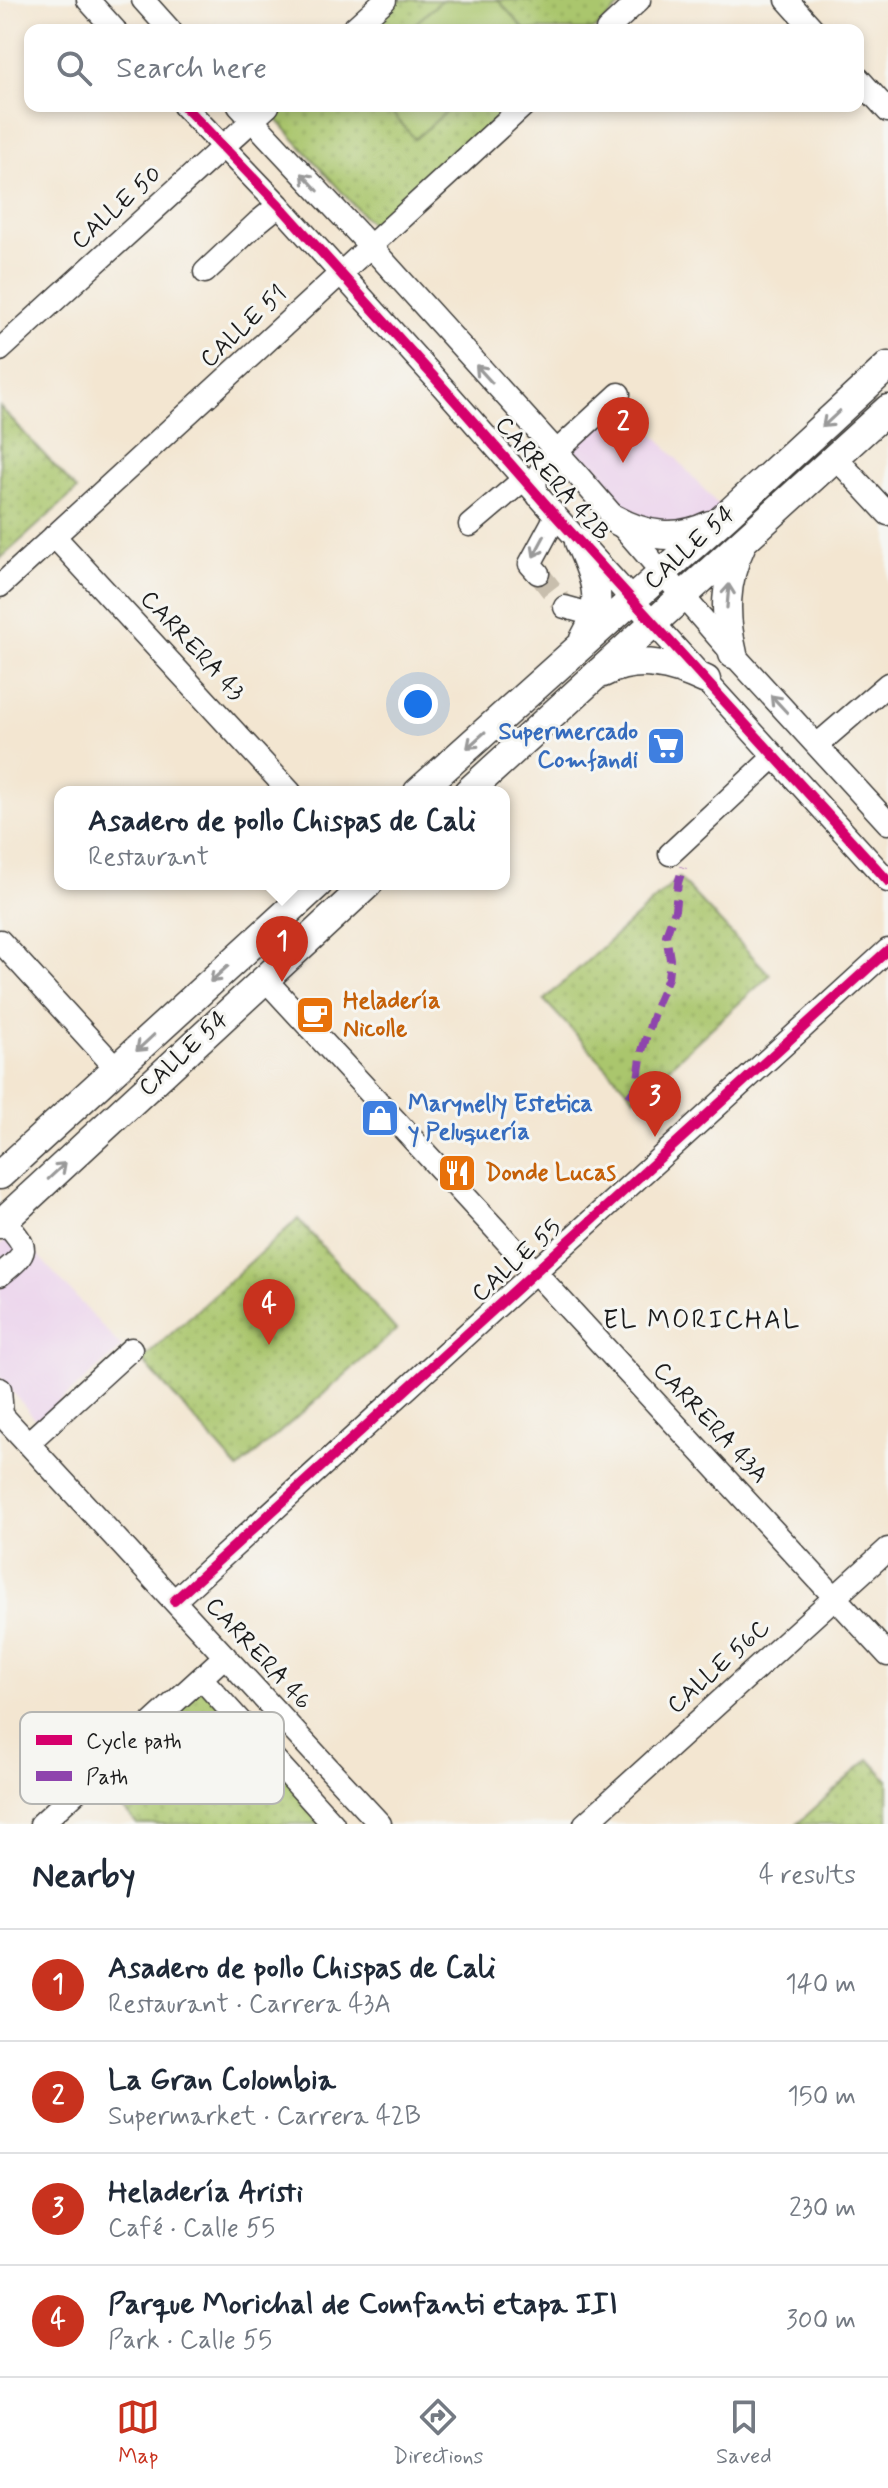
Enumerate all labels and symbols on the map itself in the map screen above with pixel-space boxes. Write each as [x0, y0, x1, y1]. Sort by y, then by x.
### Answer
street label: CALLE 50 [65, 159, 169, 257]
one-way arrow [301, 172, 319, 192]
street label: CALLE 51 [194, 279, 294, 375]
one-way arrow [475, 364, 494, 384]
pin: 2 [597, 397, 649, 463]
one-way arrow [821, 409, 841, 428]
street label: CARRERA 42B [488, 410, 616, 548]
street label: CALLE 54 [638, 499, 742, 597]
one-way arrow [531, 533, 547, 557]
one-way arrow [720, 583, 735, 610]
street label: CARRERA 43 [133, 584, 251, 708]
your location [398, 684, 438, 724]
one-way arrow [770, 694, 788, 714]
place label: Supermercado Comfandi [498, 717, 638, 776]
supermarket icon: Supermercado Comfandi [645, 725, 687, 767]
one-way arrow [466, 730, 486, 749]
pin: 1 [256, 916, 308, 982]
one-way arrow [210, 965, 230, 983]
place label: Heladería Nicolle [343, 986, 440, 1045]
cafe icon: Heladería Nicolle [294, 994, 336, 1036]
street label: CALLE 54 [132, 1004, 236, 1104]
one-way arrow [135, 1033, 155, 1052]
pin: 3 [629, 1071, 681, 1137]
place label: Marynelly Estetica y Peluquería [408, 1089, 593, 1148]
shop icon: Marynelly Estetica y Peluquería [359, 1097, 401, 1139]
restaurant icon: Donde Lucas [436, 1152, 478, 1194]
place label: Donde Lucas [485, 1158, 616, 1189]
one-way arrow [47, 1162, 67, 1180]
street label: CALLE 55 [466, 1213, 568, 1309]
pin: 4 [243, 1279, 295, 1345]
district label: EL MORICHAL [603, 1304, 801, 1338]
street label: CARRERA 43A [646, 1355, 774, 1491]
street label: CARRERA 46 [198, 1591, 318, 1717]
street label: CALLE 56C [661, 1613, 777, 1721]
legend [20, 1712, 284, 1804]
text: Cycle path [86, 1728, 182, 1756]
text: Path [86, 1764, 128, 1792]

